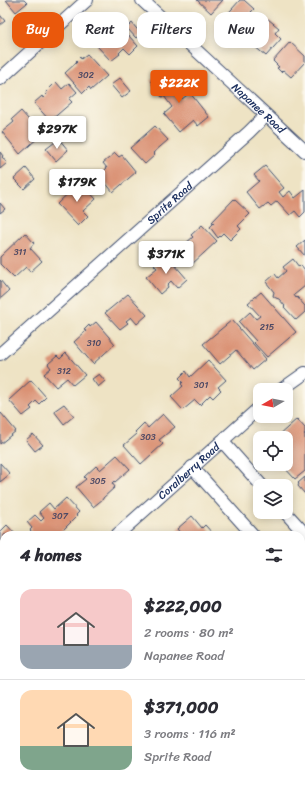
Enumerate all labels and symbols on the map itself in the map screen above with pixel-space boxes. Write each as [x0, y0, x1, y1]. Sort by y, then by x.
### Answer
house number: 302 [78, 67, 94, 83]
pin: $222K [151, 70, 207, 104]
street label: Napanee Road [227, 78, 291, 139]
pin: $297K [29, 116, 85, 150]
pin: $179K [49, 169, 105, 203]
street label: Sprite Road [142, 176, 198, 229]
pin: $371K [138, 241, 194, 275]
house number: 311 [14, 244, 26, 260]
house number: 215 [260, 319, 275, 335]
house number: 310 [87, 335, 102, 351]
house number: 312 [57, 363, 71, 379]
house number: 301 [194, 377, 208, 393]
north arrow [253, 383, 293, 423]
house number: 303 [140, 429, 156, 445]
street label: Coralberry Road [153, 437, 225, 504]
house number: 305 [90, 473, 107, 489]
house number: 307 [52, 508, 69, 524]

